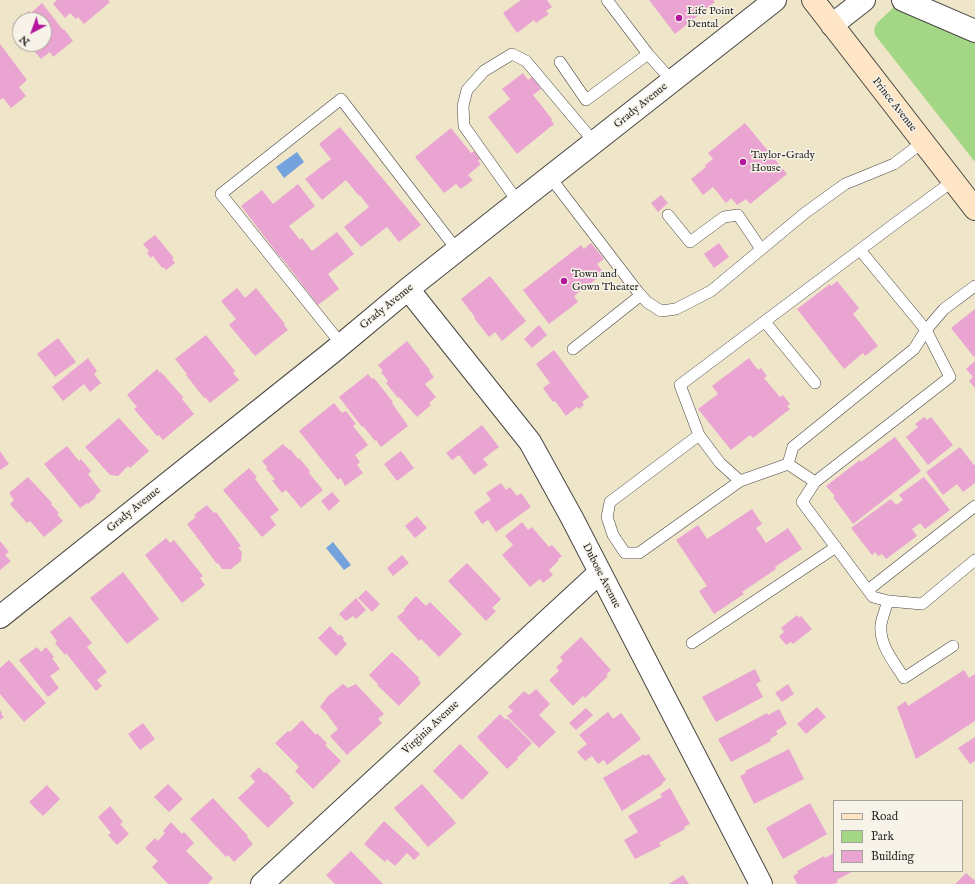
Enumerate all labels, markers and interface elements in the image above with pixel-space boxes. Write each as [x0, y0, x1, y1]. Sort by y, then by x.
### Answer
place label: Life Point Dental [687, 5, 734, 31]
north arrow [12, 12, 52, 52]
marker: Life Point Dental [674, 13, 684, 23]
text: N [17, 32, 33, 49]
street label: Prince Avenue [869, 75, 919, 135]
street label: Grady Avenue [612, 80, 670, 132]
place label: Taylor-Grady House [751, 149, 815, 175]
marker: Taylor-Grady House [738, 157, 748, 167]
place label: Town and Gown Theater [572, 268, 639, 294]
marker: Town and Gown Theater [559, 276, 569, 286]
street label: Grady Avenue [358, 281, 416, 333]
street label: Grady Avenue [105, 484, 163, 536]
street label: Dubose Avenue [579, 541, 623, 611]
street label: Virginia Avenue [400, 698, 462, 758]
legend [833, 800, 963, 872]
text: Road [871, 809, 898, 824]
text: Park [871, 829, 894, 844]
text: Building [871, 849, 914, 864]

